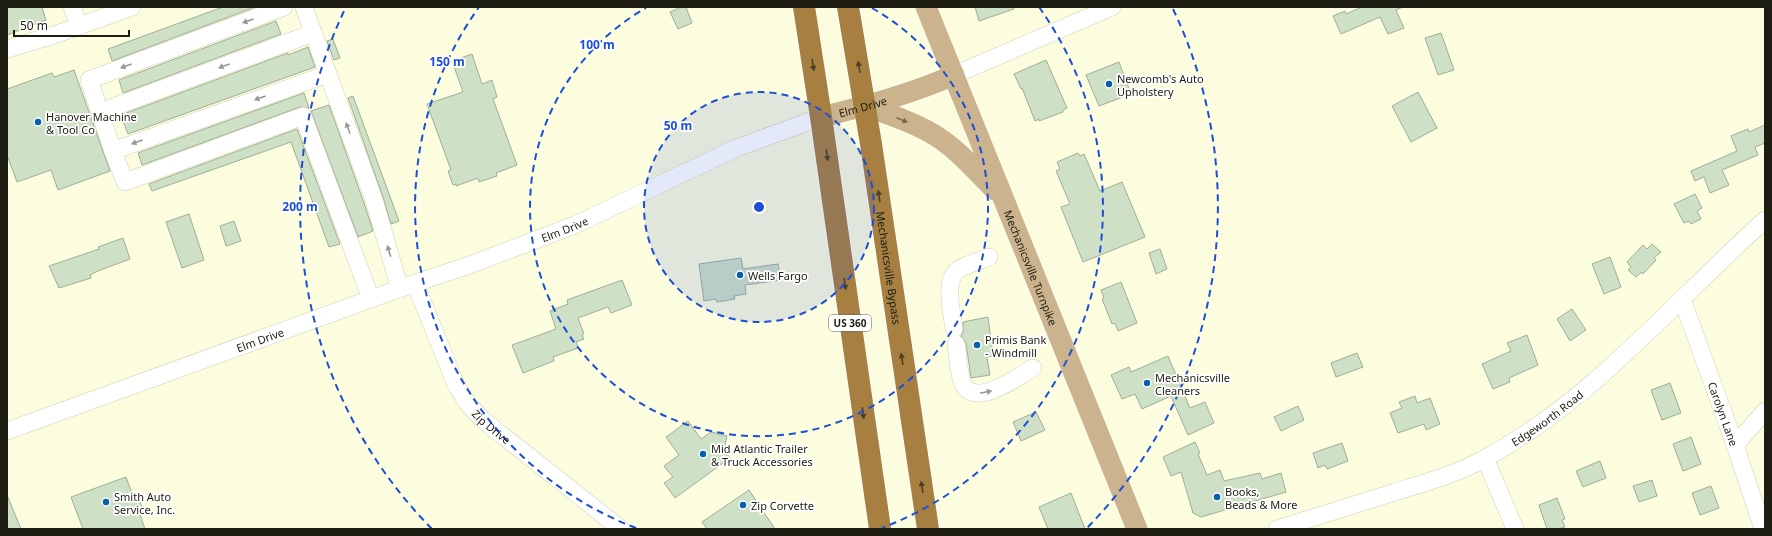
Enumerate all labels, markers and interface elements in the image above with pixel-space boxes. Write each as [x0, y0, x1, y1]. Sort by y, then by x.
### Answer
scale bar [14, 12, 129, 38]
text: 50 m [20, 17, 48, 34]
one-way arrow [241, 18, 253, 24]
text: 100 m [579, 36, 615, 53]
text: 150 m [429, 53, 465, 70]
one-way arrow [810, 59, 816, 71]
one-way arrow [856, 61, 862, 73]
one-way arrow [120, 64, 132, 70]
one-way arrow [217, 64, 229, 70]
place label: Newcomb's Auto Upholstery [1117, 71, 1204, 99]
marker: Newcomb's Auto Upholstery [1104, 79, 1114, 89]
street label: Elm Drive [837, 92, 889, 120]
one-way arrow [253, 96, 265, 102]
place label: Hanover Machine & Tool Co [46, 109, 137, 137]
marker: Hanover Machine & Tool Co [33, 117, 43, 127]
text: 50 m [664, 117, 692, 134]
one-way arrow [896, 118, 908, 124]
one-way arrow [344, 122, 350, 134]
one-way arrow [131, 140, 143, 146]
one-way arrow [824, 149, 830, 161]
one-way arrow [876, 190, 882, 202]
text: 200 m [282, 198, 318, 215]
centre of rings [752, 200, 766, 214]
street label: Mechanicsville Turnpike [1001, 208, 1061, 328]
street label: Mechanicsville Bypass [874, 210, 905, 325]
street label: Elm Drive [539, 212, 590, 245]
one-way arrow [386, 245, 392, 257]
place label: Wells Fargo [748, 268, 808, 283]
marker: Wells Fargo [735, 270, 745, 280]
one-way arrow [842, 278, 848, 290]
road number: US 360 [829, 315, 871, 331]
street label: Elm Drive [234, 324, 286, 355]
place label: Primis Bank - Windmill [985, 332, 1046, 360]
marker: Primis Bank - Windmill [972, 340, 982, 350]
one-way arrow [899, 353, 905, 365]
place label: Mechanicsville Cleaners [1155, 370, 1230, 398]
marker: Mechanicsville Cleaners [1142, 378, 1152, 388]
street label: Carolyn Lane [1705, 380, 1742, 448]
street label: Edgeworth Road [1508, 386, 1586, 449]
one-way arrow [980, 388, 993, 394]
street label: Zip Drive [469, 406, 514, 447]
one-way arrow [860, 407, 866, 419]
place label: Mid Atlantic Trailer & Truck Accessories [711, 441, 813, 469]
marker: Mid Atlantic Trailer & Truck Accessories [698, 449, 708, 459]
one-way arrow [919, 481, 925, 493]
place label: Books, Beads & More [1225, 484, 1298, 512]
place label: Smith Auto Service, Inc. [114, 489, 175, 517]
marker: Books, Beads & More [1212, 492, 1222, 502]
marker: Smith Auto Service, Inc. [101, 497, 111, 507]
place label: Zip Corvette [751, 498, 814, 513]
marker: Zip Corvette [738, 500, 748, 510]

